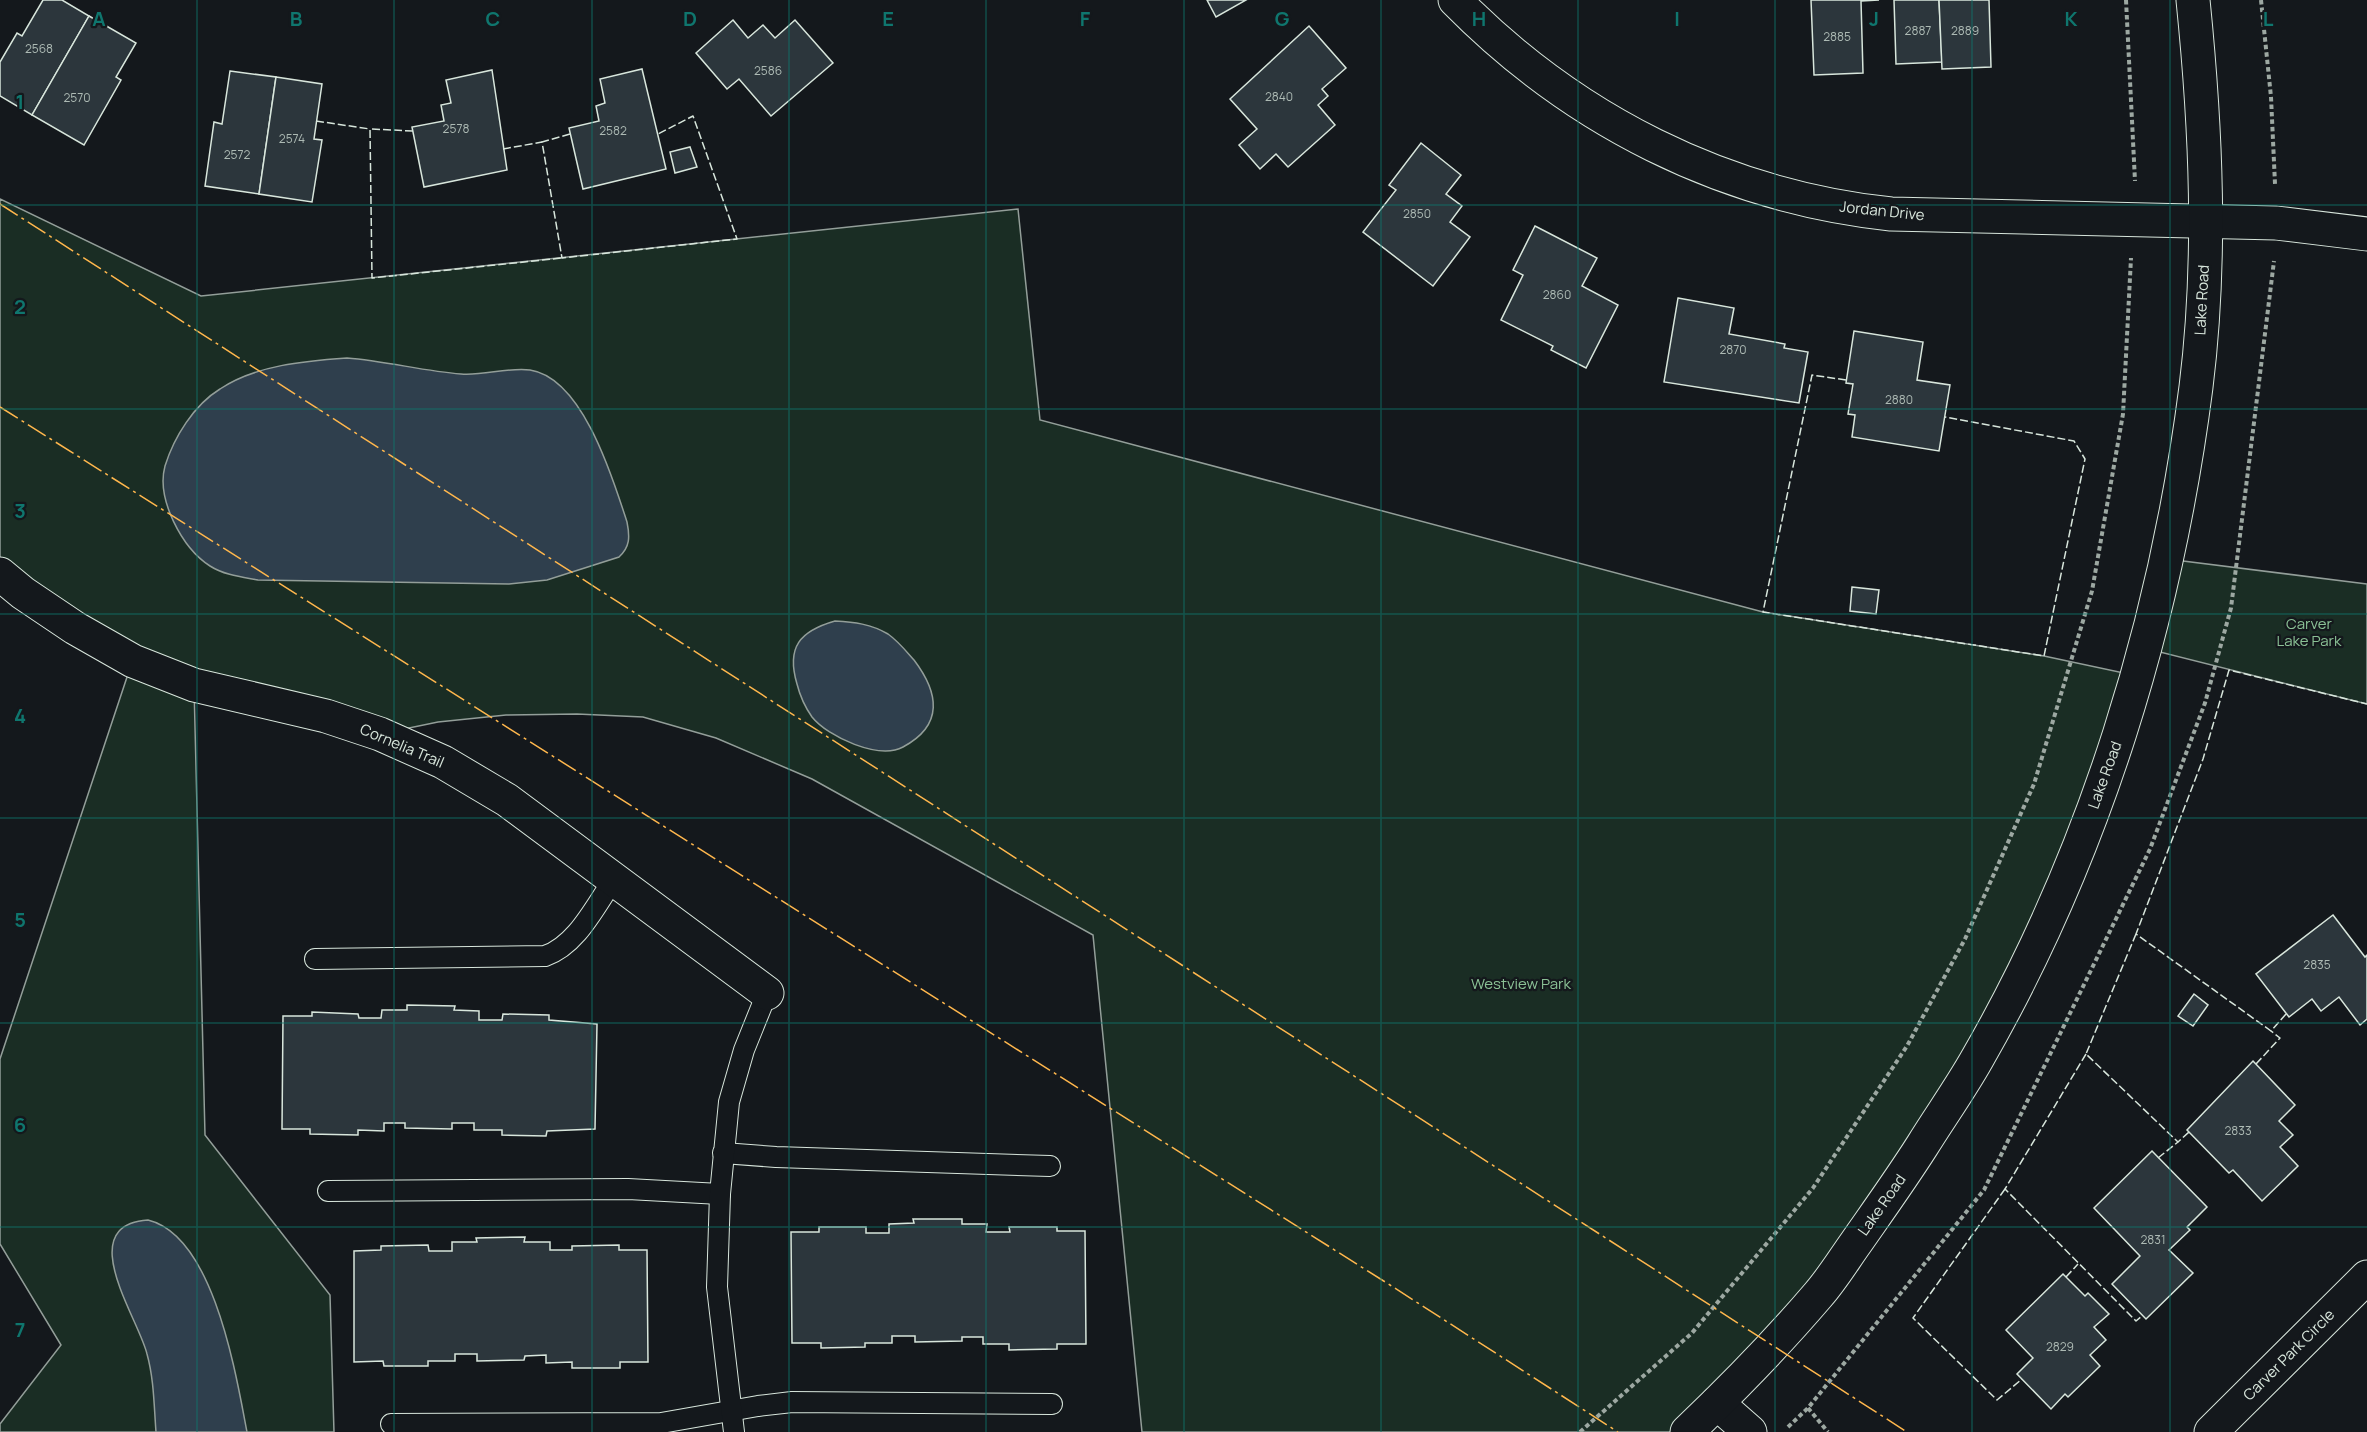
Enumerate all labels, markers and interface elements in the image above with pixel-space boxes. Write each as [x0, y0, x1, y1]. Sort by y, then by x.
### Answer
text: A [92, 5, 106, 32]
text: B [290, 5, 303, 32]
text: C [486, 5, 500, 32]
text: D [683, 5, 697, 32]
text: E [882, 5, 894, 32]
text: F [1080, 5, 1091, 32]
text: G [1275, 5, 1290, 32]
text: H [1472, 5, 1486, 32]
text: I [1674, 5, 1680, 32]
text: J [1869, 5, 1879, 32]
text: K [2065, 5, 2078, 32]
text: L [2263, 5, 2274, 32]
house number: 2887 [1905, 22, 1931, 39]
house number: 2889 [1951, 22, 1979, 39]
house number: 2885 [1823, 28, 1851, 45]
house number: 2568 [25, 40, 53, 57]
house number: 2586 [754, 62, 782, 79]
text: 1 [16, 88, 24, 115]
house number: 2840 [1265, 88, 1293, 105]
house number: 2570 [63, 89, 91, 106]
house number: 2578 [443, 120, 469, 137]
house number: 2582 [599, 122, 627, 139]
house number: 2574 [279, 130, 305, 147]
house number: 2572 [224, 146, 250, 163]
street label: Jordan Drive [1839, 196, 1926, 225]
house number: 2850 [1403, 205, 1431, 222]
street label: Lake Road [2189, 264, 2214, 336]
house number: 2860 [1543, 286, 1571, 303]
text: 2 [14, 293, 26, 320]
house number: 2870 [1719, 341, 1747, 358]
house number: 2880 [1885, 391, 1913, 408]
text: 3 [14, 497, 26, 524]
park label: Carver Lake Park [2277, 613, 2342, 651]
text: 4 [14, 702, 26, 729]
street label: Cornelia Trail [357, 718, 448, 773]
street label: Lake Road [2083, 738, 2126, 812]
text: 5 [14, 906, 26, 933]
house number: 2835 [2303, 956, 2331, 973]
park label: Westview Park [1471, 973, 1571, 994]
text: 6 [14, 1111, 26, 1138]
house number: 2833 [2224, 1122, 2252, 1139]
street label: Lake Road [1853, 1170, 1910, 1240]
house number: 2831 [2140, 1231, 2166, 1248]
street label: Carver Park Circle [2238, 1304, 2339, 1405]
text: 7 [15, 1316, 25, 1343]
house number: 2829 [2046, 1338, 2074, 1355]

